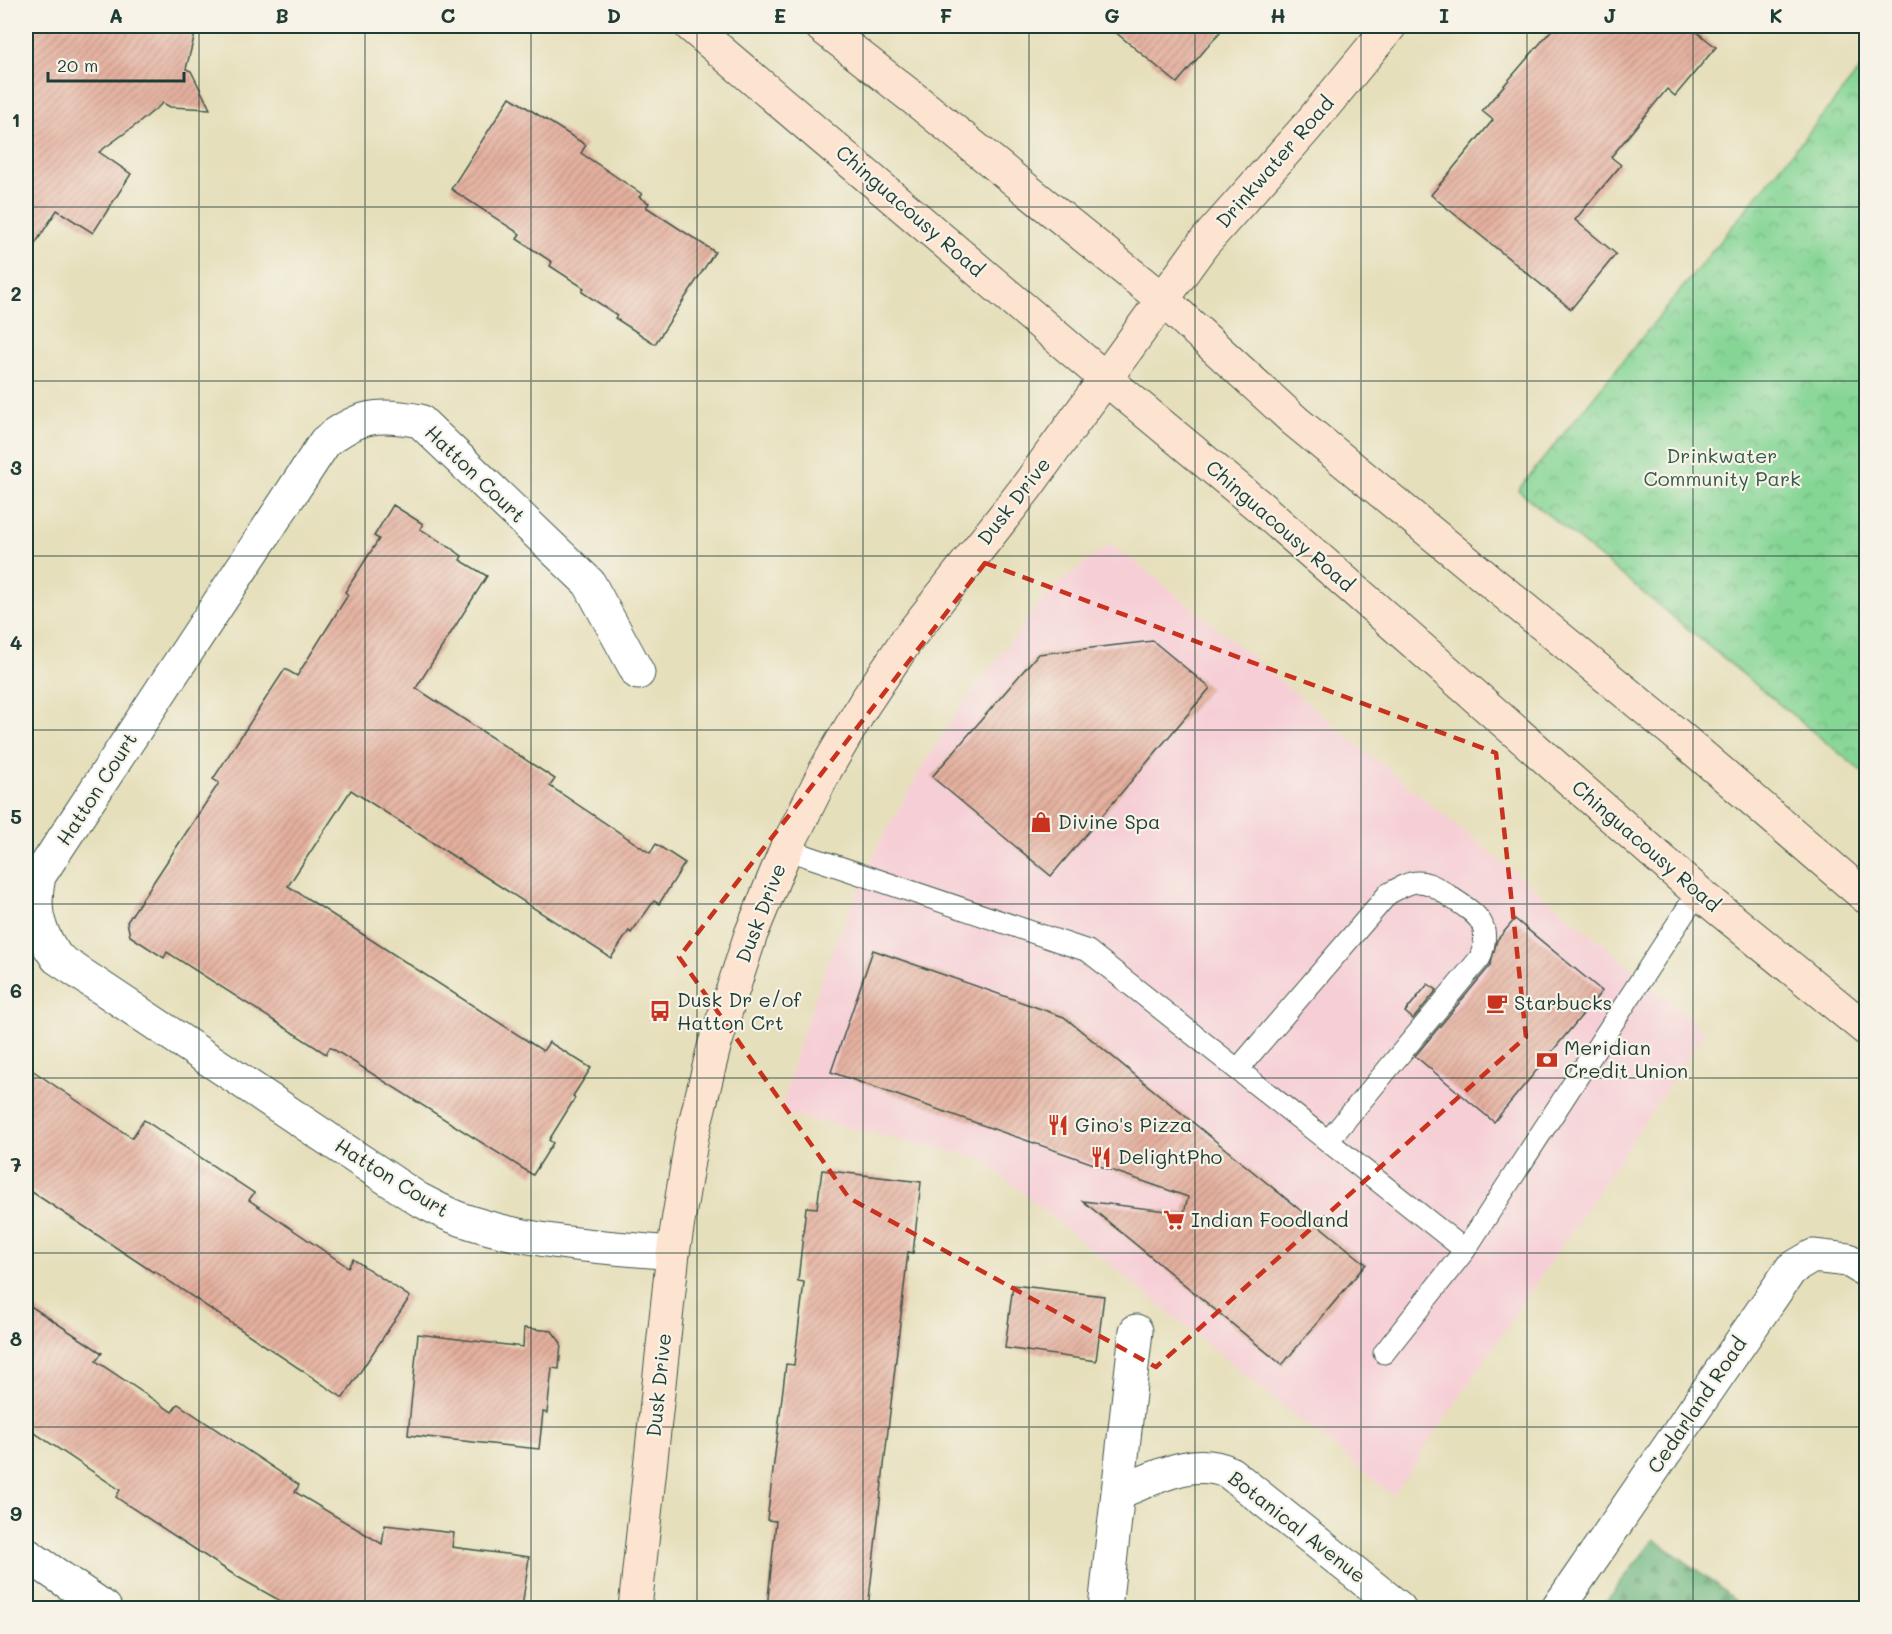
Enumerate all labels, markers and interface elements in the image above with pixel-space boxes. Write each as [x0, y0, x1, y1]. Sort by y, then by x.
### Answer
text: A [109, 2, 123, 28]
text: B [275, 2, 289, 28]
text: C [441, 2, 456, 28]
text: D [607, 2, 621, 28]
text: E [774, 2, 786, 28]
text: F [940, 2, 953, 28]
text: G [1104, 2, 1120, 28]
text: H [1270, 2, 1286, 28]
text: I [1439, 2, 1449, 28]
text: J [1603, 2, 1617, 28]
text: K [1769, 2, 1783, 28]
scale bar [48, 45, 184, 83]
text: 20 m [57, 53, 98, 77]
street label: Drinkwater Road [1210, 90, 1339, 233]
text: 1 [12, 106, 20, 132]
street label: Chinguacousy Road [831, 139, 990, 282]
text: 2 [10, 280, 22, 306]
street label: Hatton Court [420, 419, 531, 528]
park label: Drinkwater Community Park [1643, 442, 1801, 491]
street label: Dusk Drive [971, 451, 1056, 549]
text: 3 [10, 454, 22, 480]
street label: Chinguacousy Road [1201, 454, 1360, 597]
text: 4 [10, 629, 23, 655]
street label: Hatton Court [50, 727, 142, 850]
street label: Chinguacousy Road [1567, 774, 1726, 917]
text: 5 [10, 803, 22, 829]
place label: Divine Spa [1058, 808, 1160, 834]
shop icon: Divine Spa [1029, 810, 1053, 834]
street label: Dusk Drive [729, 859, 791, 966]
text: 6 [10, 977, 22, 1003]
place label: Dusk Dr e/of Hatton Crt [677, 986, 802, 1035]
place label: Starbucks [1514, 989, 1612, 1015]
cafe icon: Starbucks [1485, 991, 1509, 1015]
bus stop icon: Dusk Dr e/of Hatton Crt [648, 999, 672, 1023]
place label: Meridian Credit Union [1564, 1034, 1688, 1083]
bank icon: Meridian Credit Union [1535, 1048, 1559, 1072]
place label: Gino's Pizza [1075, 1111, 1192, 1137]
restaurant icon: Gino's Pizza [1046, 1113, 1070, 1137]
street label: Hatton Court [331, 1132, 454, 1223]
place label: DelightPho [1118, 1143, 1222, 1169]
restaurant icon: DelightPho [1089, 1145, 1113, 1169]
text: 7 [10, 1151, 22, 1177]
place label: Indian Foodland [1191, 1206, 1348, 1232]
supermarket icon: Indian Foodland [1162, 1208, 1186, 1232]
text: 8 [10, 1325, 22, 1351]
street label: Cedarland Road [1641, 1331, 1751, 1478]
street label: Dusk Drive [640, 1332, 676, 1438]
street label: Botanical Avenue [1224, 1464, 1372, 1588]
text: 9 [10, 1500, 22, 1526]

